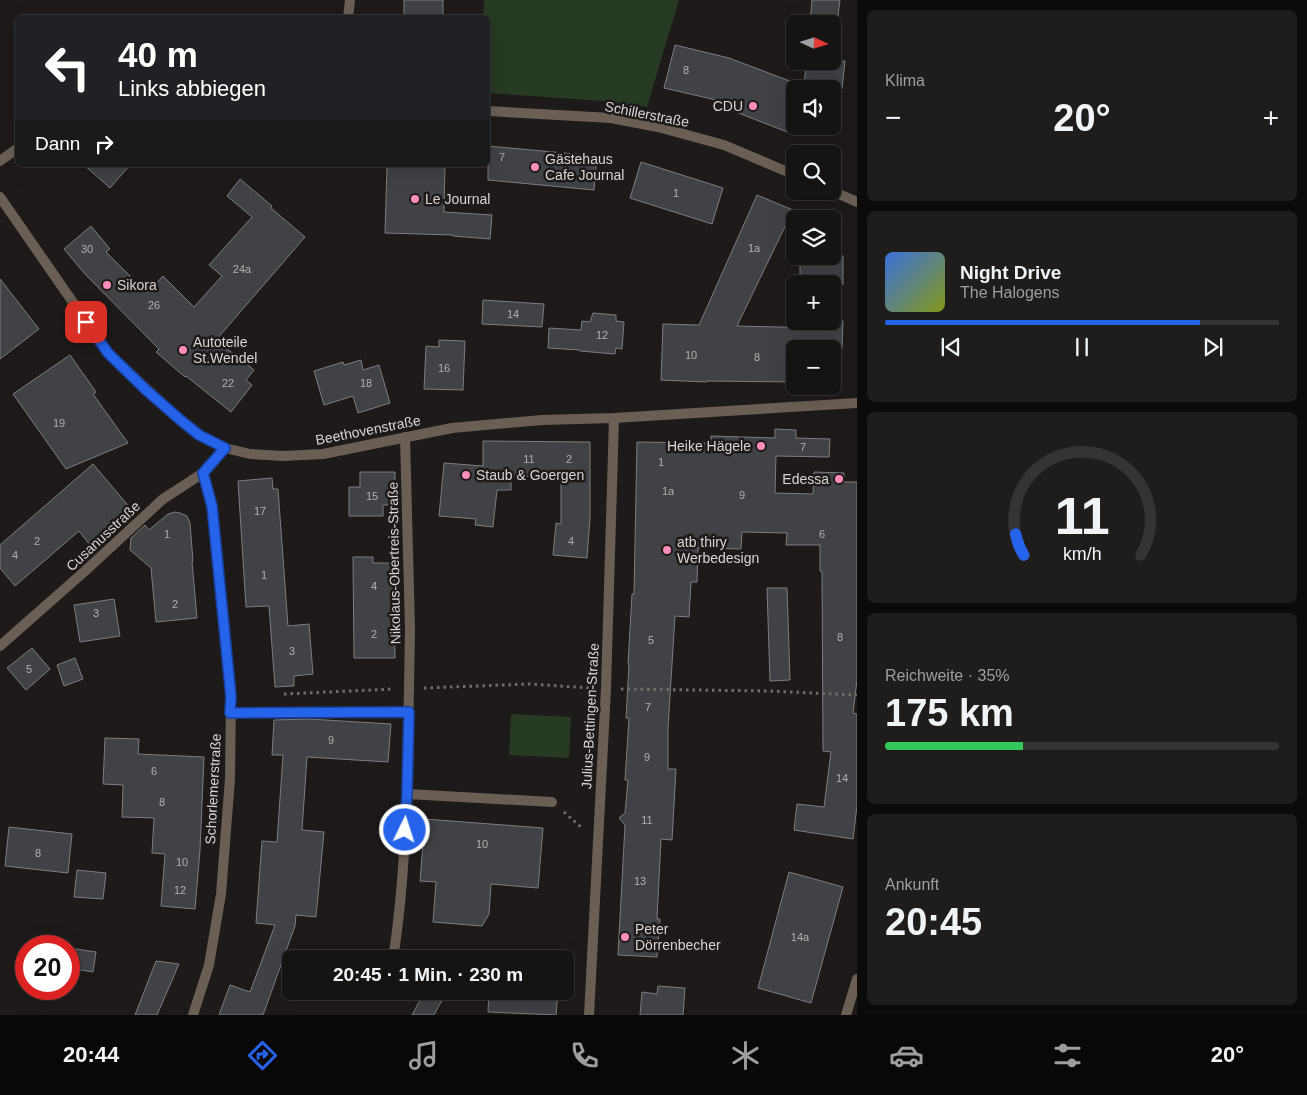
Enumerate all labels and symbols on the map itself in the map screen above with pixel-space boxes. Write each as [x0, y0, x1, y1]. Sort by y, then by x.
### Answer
north arrow [786, 15, 841, 70]
house number: 8 [683, 64, 689, 76]
street label: Schillerstraße [603, 98, 691, 130]
place label: CDU [713, 98, 743, 114]
marker: CDU [747, 100, 759, 112]
house number: 7 [499, 151, 505, 163]
place label: Gästehaus Cafe Journal [545, 151, 624, 183]
marker: Gästehaus Cafe Journal [529, 161, 541, 173]
house number: 1 [673, 187, 679, 199]
place label: Le Journal [425, 191, 490, 207]
marker: Le Journal [409, 193, 421, 205]
house number: 1a [748, 242, 761, 254]
house number: 30 [81, 243, 93, 255]
house number: 24a [233, 263, 252, 275]
place label: Sikora [117, 277, 157, 293]
marker: Sikora [101, 279, 113, 291]
house number: 26 [148, 299, 160, 311]
pin [65, 301, 107, 343]
house number: 14 [507, 308, 519, 320]
house number: 12 [596, 329, 608, 341]
place label: Autoteile St.Wendel [193, 334, 257, 366]
marker: Autoteile St.Wendel [177, 344, 189, 356]
house number: 10 [685, 349, 697, 361]
house number: 8 [754, 351, 760, 363]
house number: 16 [438, 362, 450, 374]
house number: 22 [222, 377, 234, 389]
house number: 18 [360, 377, 372, 389]
street label: Beethovenstraße [314, 412, 422, 448]
house number: 19 [53, 417, 65, 429]
place label: Heike Hägele [667, 438, 751, 454]
marker: Heike Hägele [755, 440, 767, 452]
house number: 7 [800, 441, 806, 453]
house number: 11 [523, 453, 535, 465]
house number: 2 [566, 453, 572, 465]
house number: 1 [658, 456, 664, 468]
place label: Staub & Goergen [476, 467, 584, 483]
marker: Staub & Goergen [460, 469, 472, 481]
place label: Edessa [782, 471, 829, 487]
marker: Edessa [833, 473, 845, 485]
street label: Nikolaus-Obertreis-Straße [385, 481, 403, 644]
house number: 1a [662, 485, 675, 497]
house number: 9 [739, 489, 745, 501]
house number: 15 [366, 490, 378, 502]
street label: Cusanusstraße [63, 498, 143, 574]
house number: 17 [254, 505, 266, 517]
house number: 1 [164, 528, 170, 540]
house number: 6 [819, 528, 825, 540]
place label: atb thiry Werbedesign [677, 534, 759, 566]
house number: 2 [34, 535, 40, 547]
house number: 4 [568, 535, 574, 547]
marker: atb thiry Werbedesign [661, 544, 673, 556]
house number: 4 [12, 549, 18, 561]
house number: 1 [261, 569, 267, 581]
house number: 4 [371, 580, 377, 592]
house number: 2 [172, 598, 178, 610]
house number: 3 [93, 607, 99, 619]
house number: 2 [371, 628, 377, 640]
house number: 8 [837, 631, 843, 643]
house number: 5 [648, 634, 654, 646]
street label: Julius-Bettingen-Straße [578, 642, 602, 789]
house number: 3 [289, 645, 295, 657]
house number: 5 [26, 663, 32, 675]
house number: 7 [645, 701, 651, 713]
street label: Schorlemerstraße [202, 733, 224, 845]
house number: 9 [328, 734, 334, 746]
house number: 9 [644, 751, 650, 763]
house number: 6 [151, 765, 157, 777]
house number: 14 [836, 772, 848, 784]
house number: 8 [159, 796, 165, 808]
position arrow [378, 803, 430, 855]
house number: 11 [641, 814, 653, 826]
house number: 10 [476, 838, 488, 850]
house number: 8 [35, 847, 41, 859]
house number: 10 [176, 856, 188, 868]
house number: 13 [634, 875, 646, 887]
house number: 12 [174, 884, 186, 896]
place label: Peter Dörrenbecher [635, 921, 721, 953]
marker: Peter Dörrenbecher [619, 931, 631, 943]
house number: 14a [791, 931, 810, 943]
speed limit sign: 20 [15, 935, 80, 1000]

